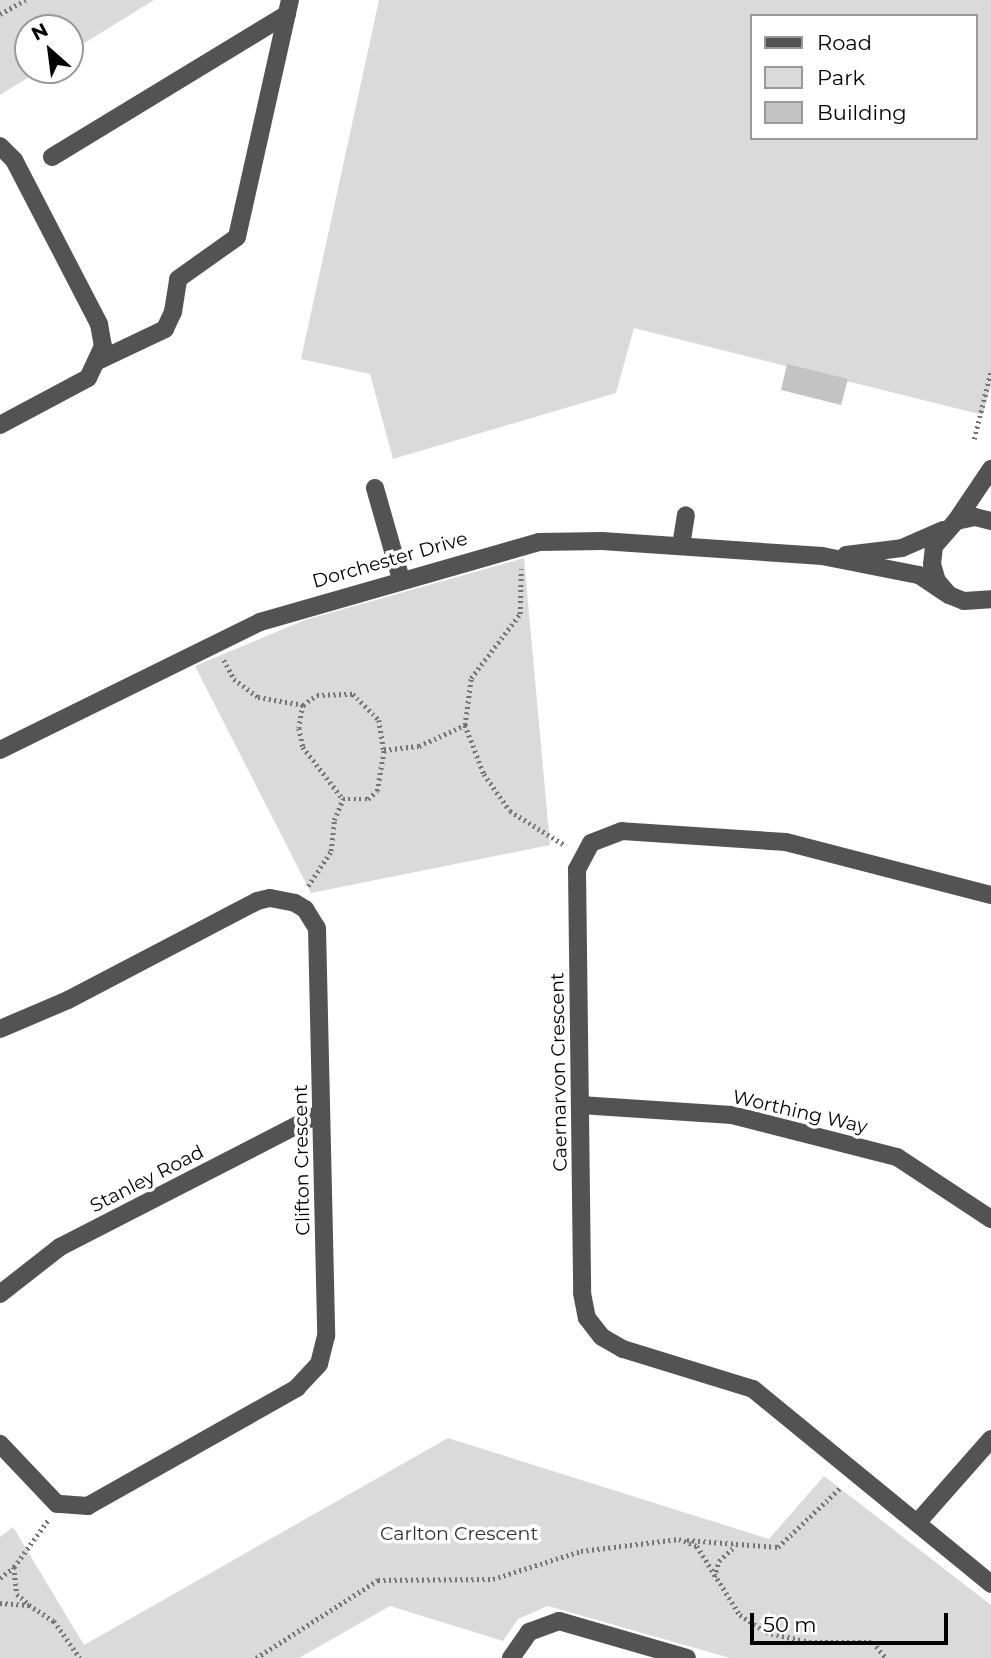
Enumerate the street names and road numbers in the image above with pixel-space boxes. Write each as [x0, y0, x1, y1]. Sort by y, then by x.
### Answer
street label: Dorchester Drive [310, 527, 470, 593]
street label: Caernarvon Crescent [546, 972, 572, 1172]
street label: Clifton Crescent [289, 1084, 315, 1236]
street label: Worthing Way [730, 1085, 870, 1139]
street label: Stanley Road [86, 1141, 208, 1217]

